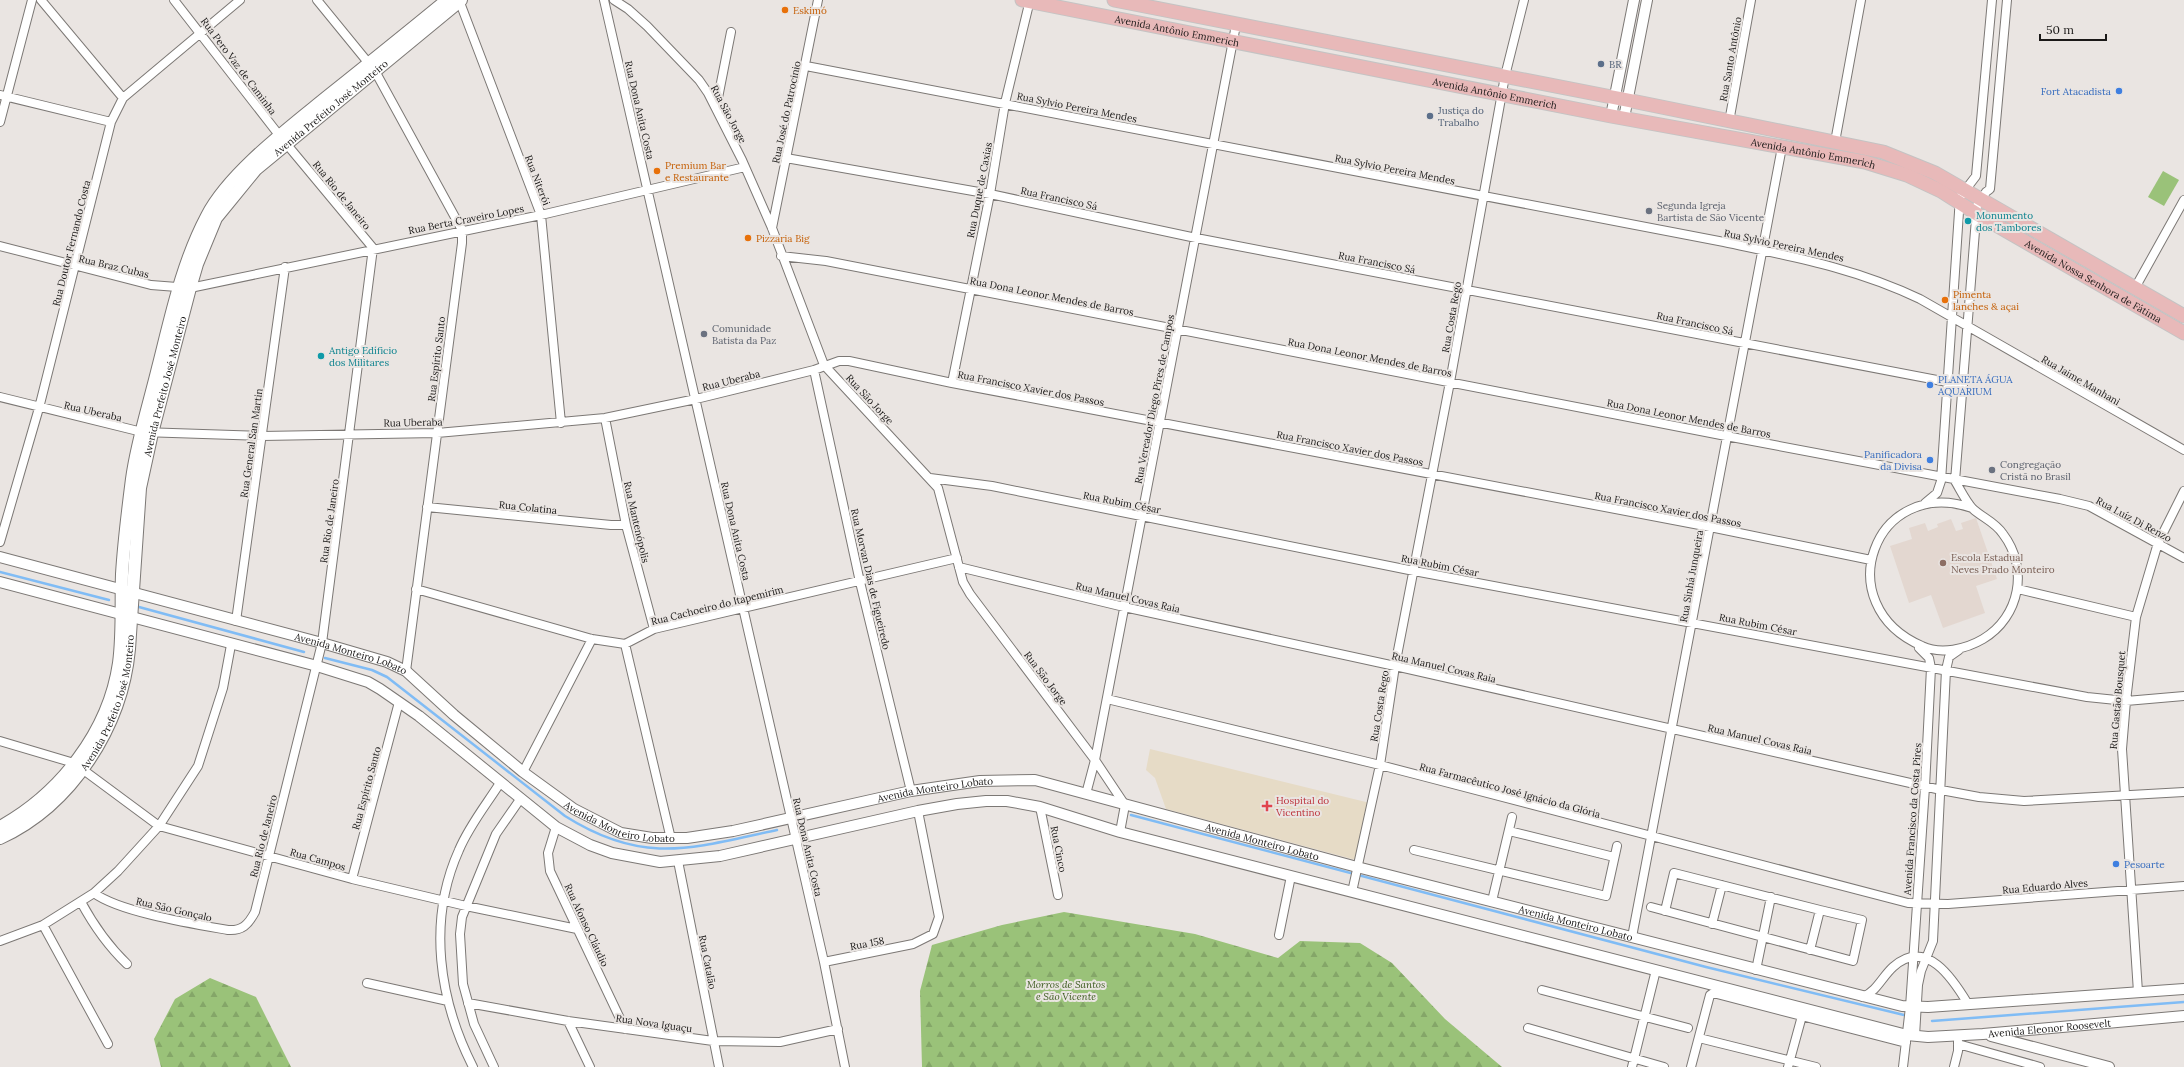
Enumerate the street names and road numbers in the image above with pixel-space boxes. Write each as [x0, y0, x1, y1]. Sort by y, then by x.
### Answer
street label: Avenida Antônio Emmerich [1113, 12, 1240, 50]
street label: Rua Pero Vaz de Caminha [198, 15, 279, 118]
street label: Rua Santo Antônio [1717, 16, 1744, 103]
street label: Avenida Prefeito José Monteiro [270, 57, 391, 160]
street label: Rua José do Patrocinio [769, 59, 804, 165]
street label: Rua Dona Anita Costa [622, 60, 657, 161]
street label: Avenida Antônio Emmerich [1430, 75, 1558, 112]
street label: Rua São Jorge [708, 83, 750, 146]
street label: Rua Sylvio Pereira Mendes [1016, 89, 1139, 126]
street label: Avenida Antônio Emmerich [1749, 135, 1877, 172]
street label: Rua Duque de Caxias [964, 141, 995, 239]
street label: Rua Sylvio Pereira Mendes [1334, 151, 1457, 188]
street label: Rua Niterói [522, 153, 553, 207]
street label: Rua Rio de Janeiro [310, 158, 373, 232]
street label: Rua Doutor Fernando Costa [50, 179, 93, 307]
street label: Rua Francisco Sá [1019, 184, 1099, 213]
street label: Rua Berta Craveiro Lopes [407, 202, 525, 237]
street label: Rua Sylvio Pereira Mendes [1723, 226, 1845, 265]
street label: Avenida Nossa Senhora de Fátima [2022, 236, 2164, 326]
street label: Rua Francisco Sá [1337, 249, 1417, 276]
street label: Rua Braz Cubas [77, 252, 151, 281]
street label: Rua Dona Leonor Mendes de Barros [969, 274, 1135, 319]
street label: Rua Costa Rego [1439, 280, 1464, 354]
street label: Rua Francisco Sá [1655, 309, 1735, 338]
street label: Rua Vereador Diego Pires de Campos [1132, 313, 1177, 485]
street label: Avenida Prefeito José Monteiro [141, 315, 189, 459]
street label: Rua Espírito Santo [425, 316, 448, 402]
street label: Rua Dona Leonor Mendes de Barros [1287, 335, 1453, 380]
street label: Rua Jaime Manhani [2039, 353, 2123, 408]
street label: Rua Uberaba [701, 367, 761, 394]
street label: Rua Francisco Xavier dos Passos [956, 368, 1106, 409]
street label: Rua São Jorge [843, 371, 897, 428]
street label: Rua General San Martin [237, 388, 266, 499]
street label: Rua Dona Leonor Mendes de Barros [1606, 396, 1772, 441]
street label: Rua Uberaba [63, 398, 123, 424]
street label: Rua Uberaba [383, 415, 443, 430]
street label: Rua Francisco Xavier dos Passos [1275, 428, 1425, 469]
street label: Rua Rio de Janeiro [317, 478, 342, 564]
street label: Rua Mantenópolis [621, 480, 652, 565]
street label: Rua Dona Anita Costa [718, 481, 753, 582]
street label: Rua Rubim César [1082, 489, 1163, 517]
street label: Rua Francisco Xavier dos Passos [1593, 489, 1743, 530]
street label: Rua Luíz Di Renzo [2094, 494, 2174, 545]
street label: Rua Colatina [498, 498, 558, 517]
street label: Rua Morvan Dias de Figueiredo [848, 507, 893, 651]
street label: Rua Sinhá Junqueira [1677, 529, 1706, 623]
street label: Rua Rubim César [1400, 552, 1481, 580]
street label: Rua Manuel Covas Raia [1074, 579, 1181, 616]
street label: Rua Cachoeiro do Itapemirim [649, 583, 785, 628]
street label: Rua Rubim César [1718, 611, 1799, 639]
street label: Avenida Monteiro Lobato [292, 630, 409, 678]
street label: Avenida Prefeito José Monteiro [77, 634, 137, 774]
street label: Rua São Jorge [1021, 649, 1070, 708]
street label: Rua Manuel Covas Raia [1390, 649, 1497, 686]
street label: Rua Gastão Bousquet [2107, 650, 2128, 750]
street label: Rua Costa Rego [1367, 669, 1392, 743]
street label: Rua Manuel Covas Raia [1706, 721, 1813, 758]
street label: Avenida Francisco da Costa Pires [1901, 742, 1924, 897]
street label: Rua Espírito Santo [349, 745, 384, 831]
street label: Rua Farmacêutico José Ignácio da Glória [1418, 760, 1602, 821]
street label: Avenida Monteiro Lobato [875, 775, 993, 806]
street label: Rua Rio de Janeiro [247, 793, 280, 879]
street label: Rua Dona Anita Costa [790, 797, 825, 898]
street label: Avenida Monteiro Lobato [561, 798, 675, 845]
street label: Avenida Monteiro Lobato [1203, 820, 1321, 864]
street label: Rua Cinco [1048, 825, 1069, 874]
street label: Rua Campos [288, 845, 348, 874]
street label: Rua Eduardo Alves [2002, 876, 2089, 897]
street label: Rua Afonso Cláudio [562, 882, 612, 969]
street label: Rua São Gonçalo [134, 894, 213, 925]
street label: Avenida Monteiro Lobato [1516, 902, 1634, 944]
street label: Rua Catalão [696, 934, 719, 990]
street label: Rua 158 [849, 934, 886, 953]
street label: Rua Nova Iguaçu [615, 1012, 693, 1035]
street label: Avenida Eleonor Roosevelt [1987, 1017, 2112, 1041]

